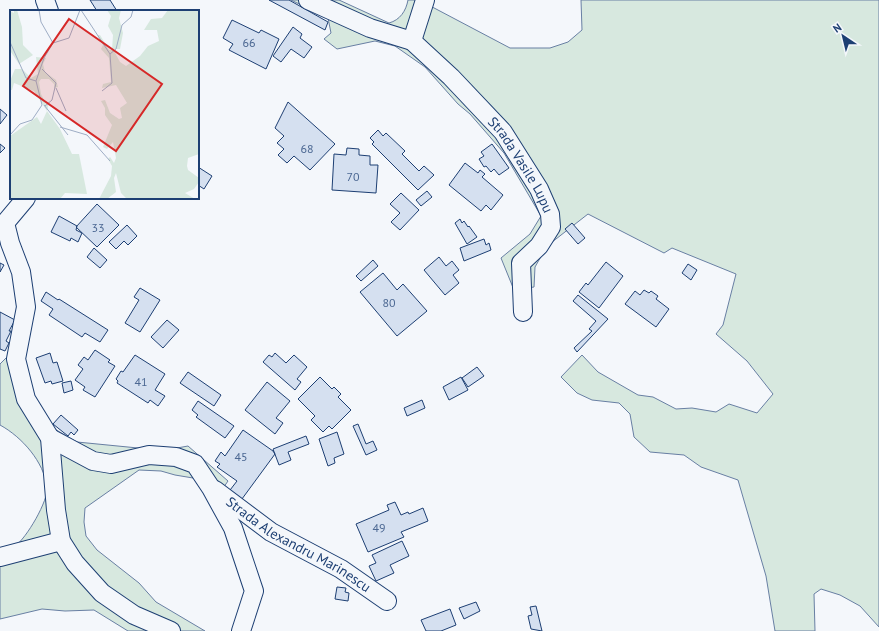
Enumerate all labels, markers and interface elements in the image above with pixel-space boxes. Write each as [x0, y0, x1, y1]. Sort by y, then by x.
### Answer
inset map [10, 10, 199, 199]
north arrow [823, 16, 863, 56]
text: N [830, 20, 844, 36]
house number: 66 [242, 35, 256, 50]
street label: Strada Vasile Lupu [484, 113, 557, 215]
house number: 68 [300, 141, 314, 156]
house number: 70 [346, 169, 360, 184]
house number: 33 [91, 220, 105, 235]
house number: 80 [382, 295, 396, 310]
house number: 41 [134, 374, 148, 389]
house number: 45 [234, 449, 248, 464]
street label: Strada Alexandru Marinescu [223, 493, 374, 596]
house number: 49 [372, 520, 386, 535]

